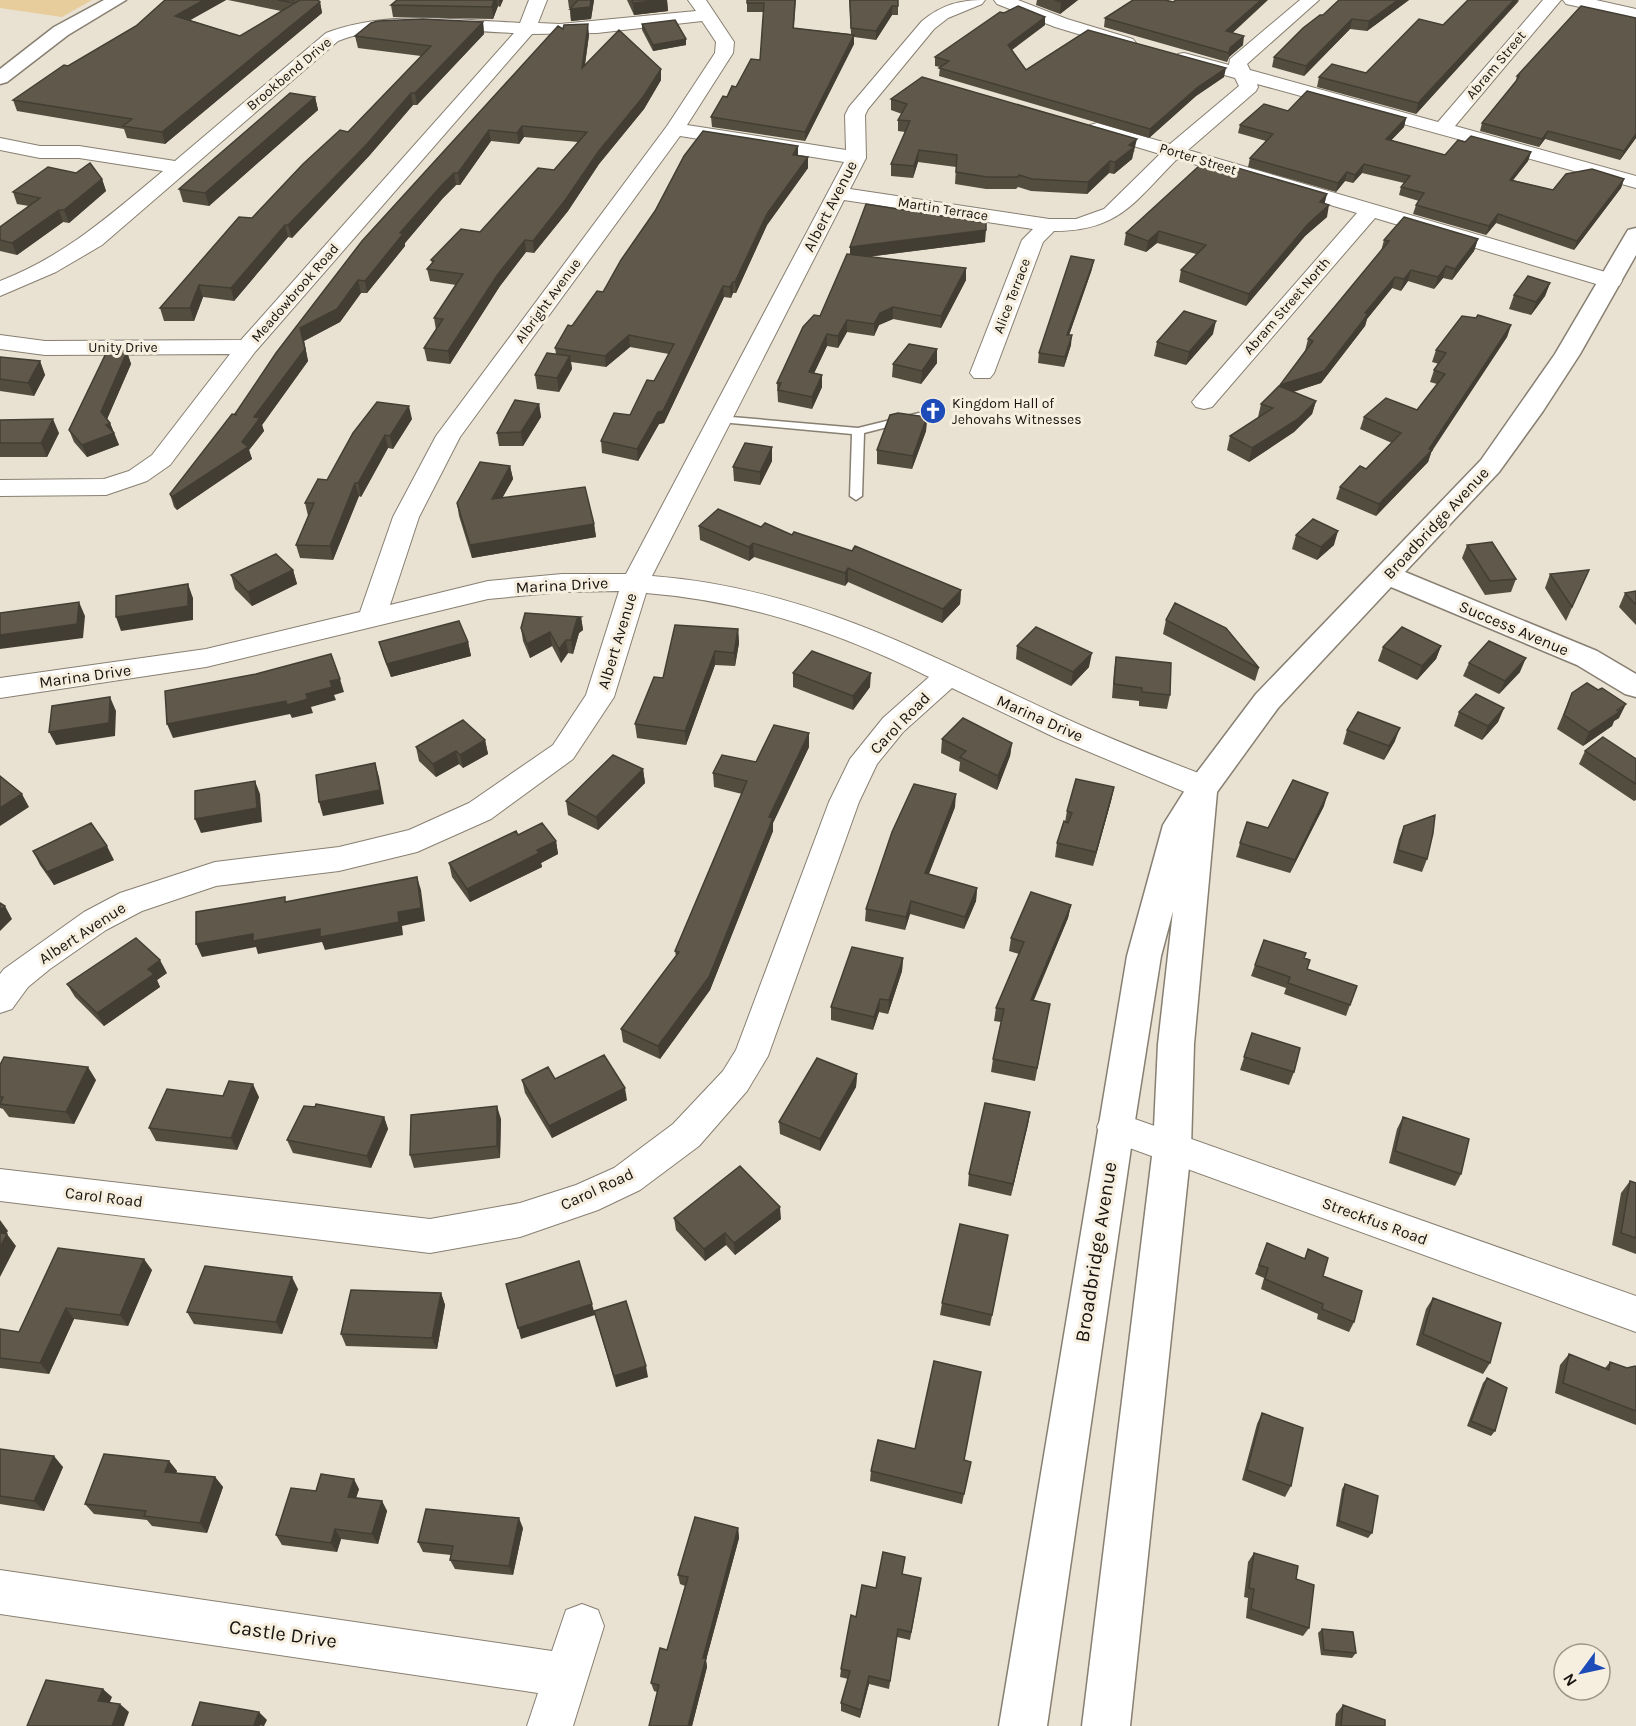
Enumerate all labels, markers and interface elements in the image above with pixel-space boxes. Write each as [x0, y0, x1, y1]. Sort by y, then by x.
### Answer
street label: Abram Street [1463, 27, 1529, 103]
street label: Brookbend Drive [243, 34, 335, 114]
street label: Porter Street [1157, 139, 1239, 179]
street label: Albert Avenue [799, 157, 861, 255]
street label: Martin Terrace [897, 193, 989, 225]
street label: Meadowbrook Road [248, 240, 342, 346]
street label: Abram Street North [1240, 254, 1334, 358]
street label: Albright Avenue [512, 255, 584, 347]
street label: Alice Terrace [990, 256, 1034, 336]
street label: Unity Drive [88, 339, 158, 356]
place label: Kingdom Hall of Jehovahs Witnesses [952, 395, 1082, 428]
church icon: Kingdom Hall of Jehovahs Witnesses [918, 396, 948, 426]
street label: Broadbridge Avenue [1379, 463, 1493, 583]
street label: Marina Drive [515, 573, 609, 597]
street label: Albert Avenue [593, 591, 641, 691]
street label: Success Avenue [1456, 596, 1572, 660]
street label: Marina Drive [38, 660, 132, 692]
street label: Carol Road [866, 688, 934, 758]
street label: Marina Drive [994, 691, 1086, 745]
street label: Albert Avenue [35, 898, 129, 968]
street label: Broadbridge Avenue [1070, 1160, 1122, 1344]
street label: Carol Road [558, 1164, 636, 1214]
street label: Carol Road [64, 1183, 144, 1211]
street label: Streckfus Road [1320, 1193, 1430, 1249]
street label: Castle Drive [228, 1615, 338, 1653]
north arrow [1552, 1642, 1612, 1702]
text: N [1559, 1670, 1581, 1690]

